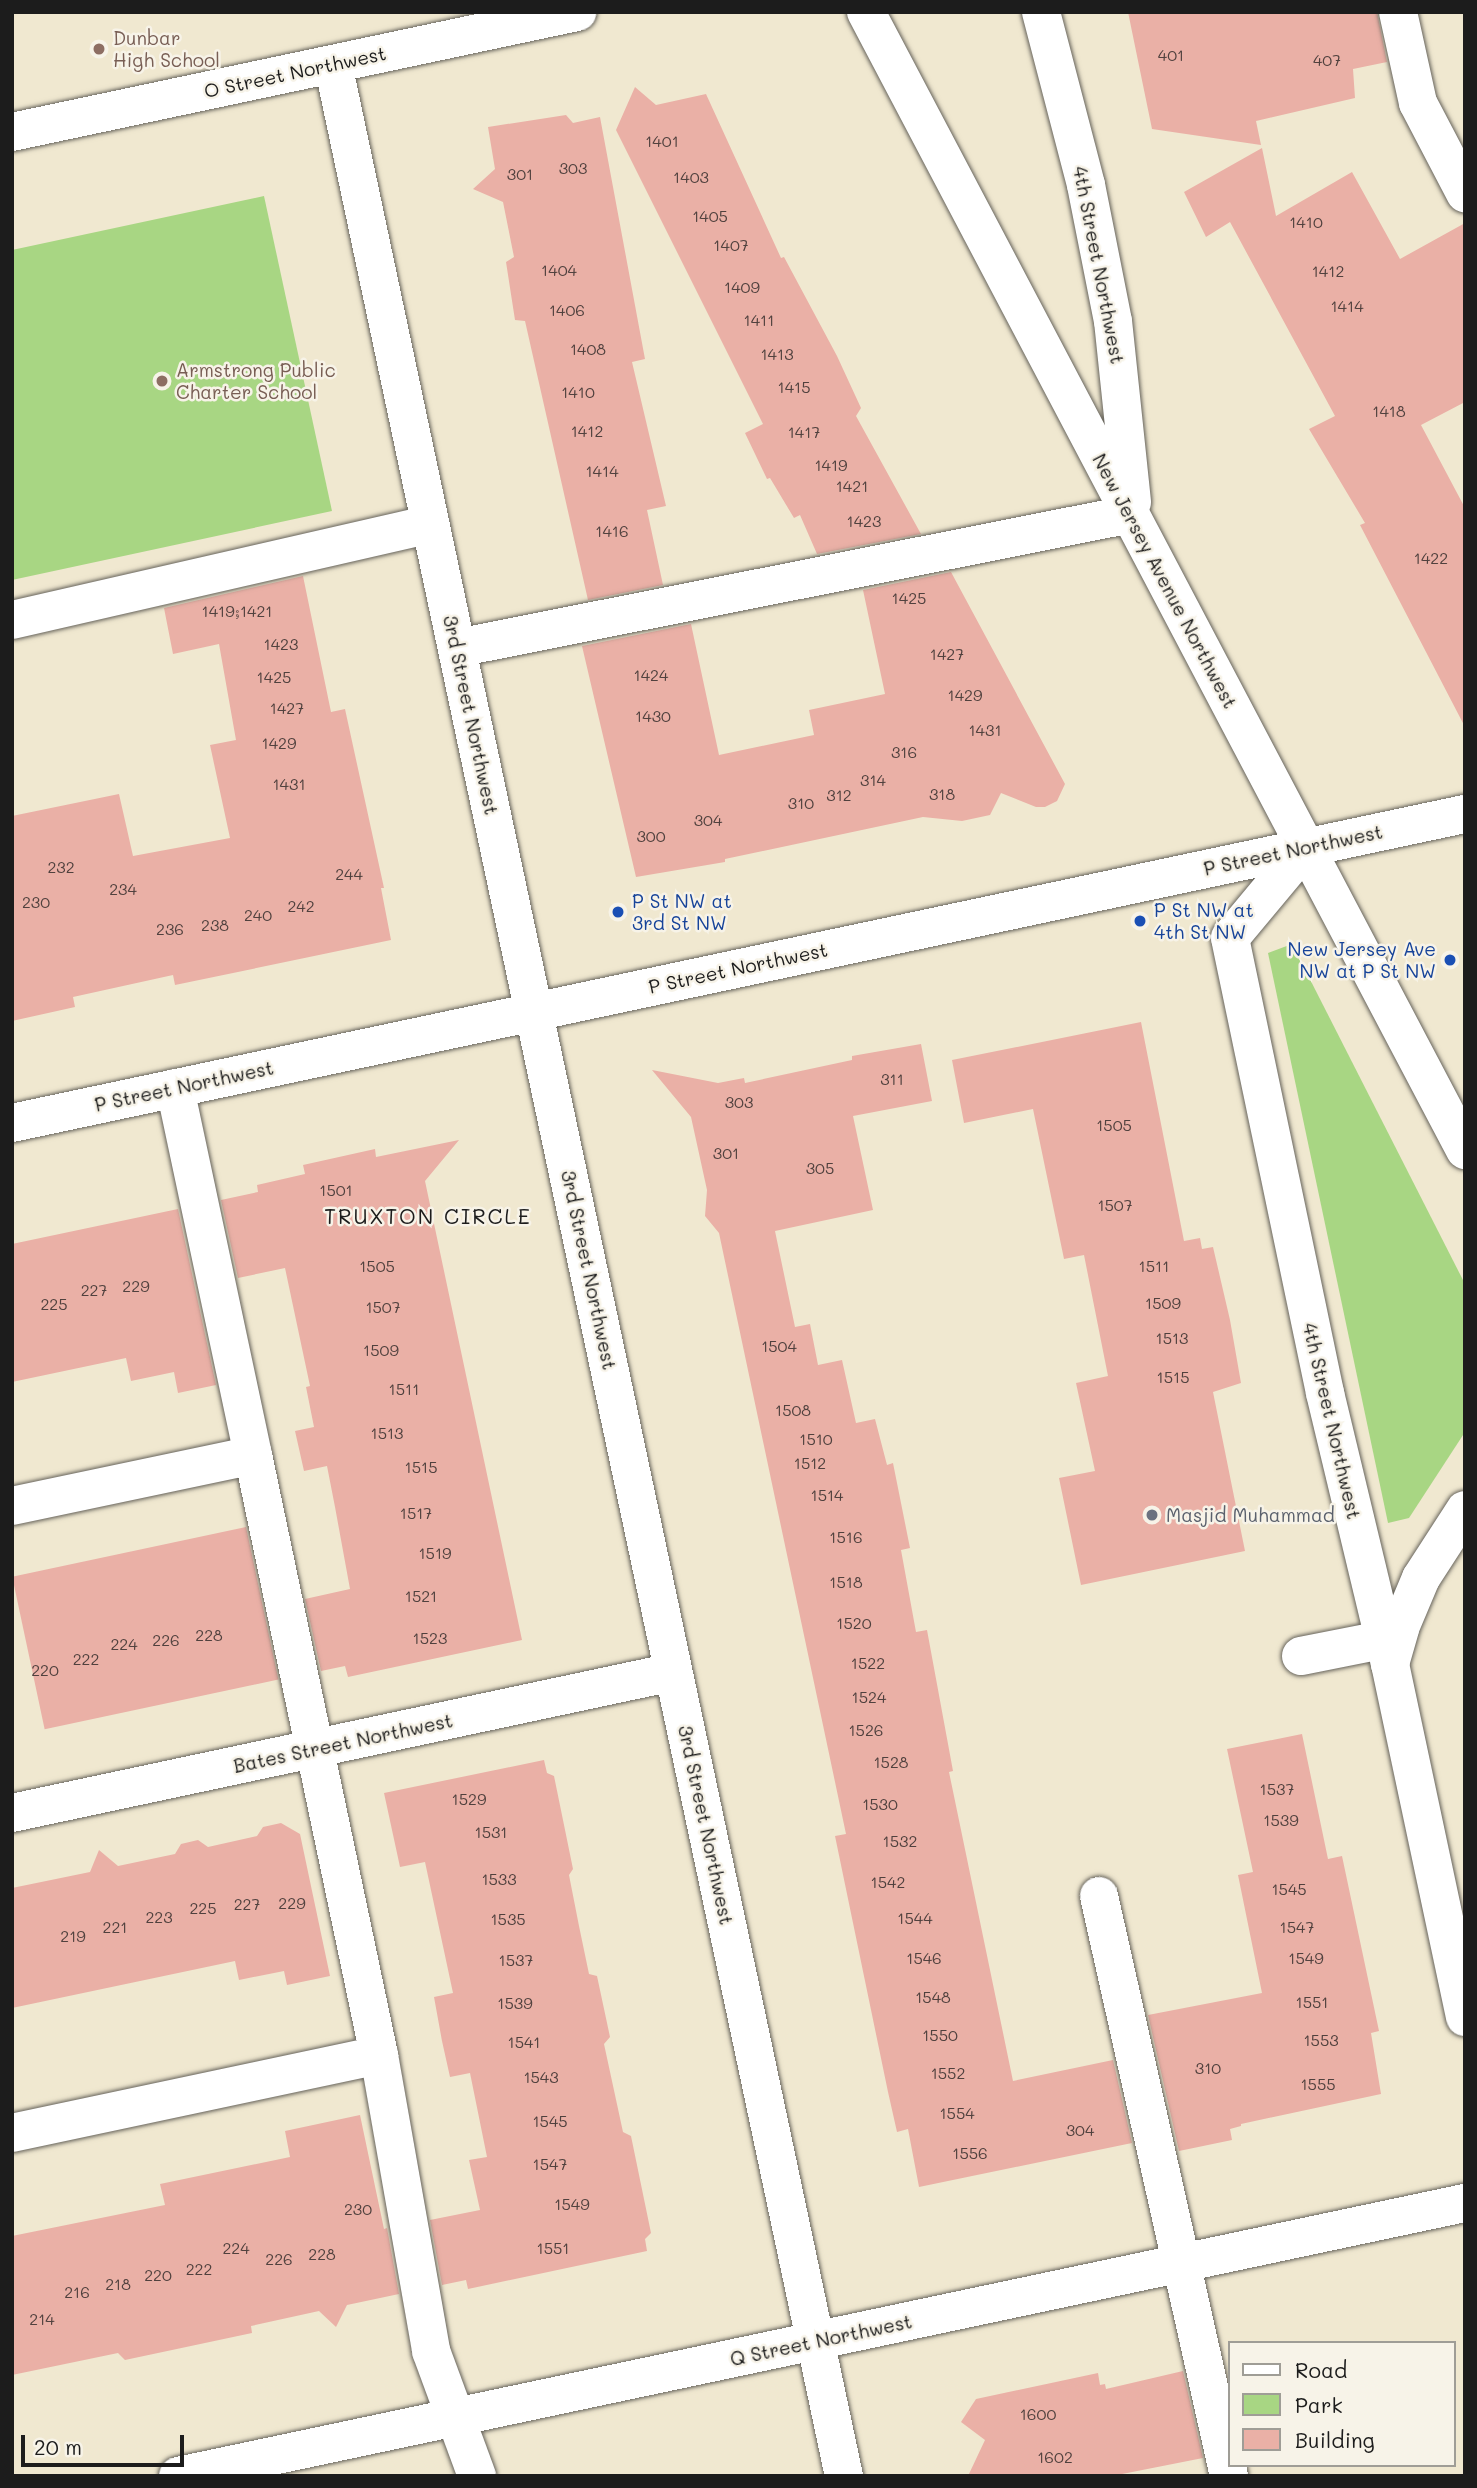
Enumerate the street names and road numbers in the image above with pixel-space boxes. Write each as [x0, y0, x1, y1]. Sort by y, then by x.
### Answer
street label: O Street Northwest [202, 42, 388, 102]
street label: 4th Street Northwest [1069, 164, 1129, 366]
street label: New Jersey Avenue Northwest [1088, 450, 1242, 712]
street label: 3rd Street Northwest [439, 613, 503, 817]
street label: P Street Northwest [1201, 820, 1385, 880]
street label: P Street Northwest [646, 938, 830, 998]
street label: P Street Northwest [92, 1056, 276, 1116]
street label: 3rd Street Northwest [557, 1168, 621, 1372]
street label: 4th Street Northwest [1298, 1321, 1366, 1521]
street label: Bates Street Northwest [231, 1709, 455, 1777]
street label: 3rd Street Northwest [674, 1723, 738, 1927]
street label: Q Street Northwest [728, 2310, 914, 2370]

